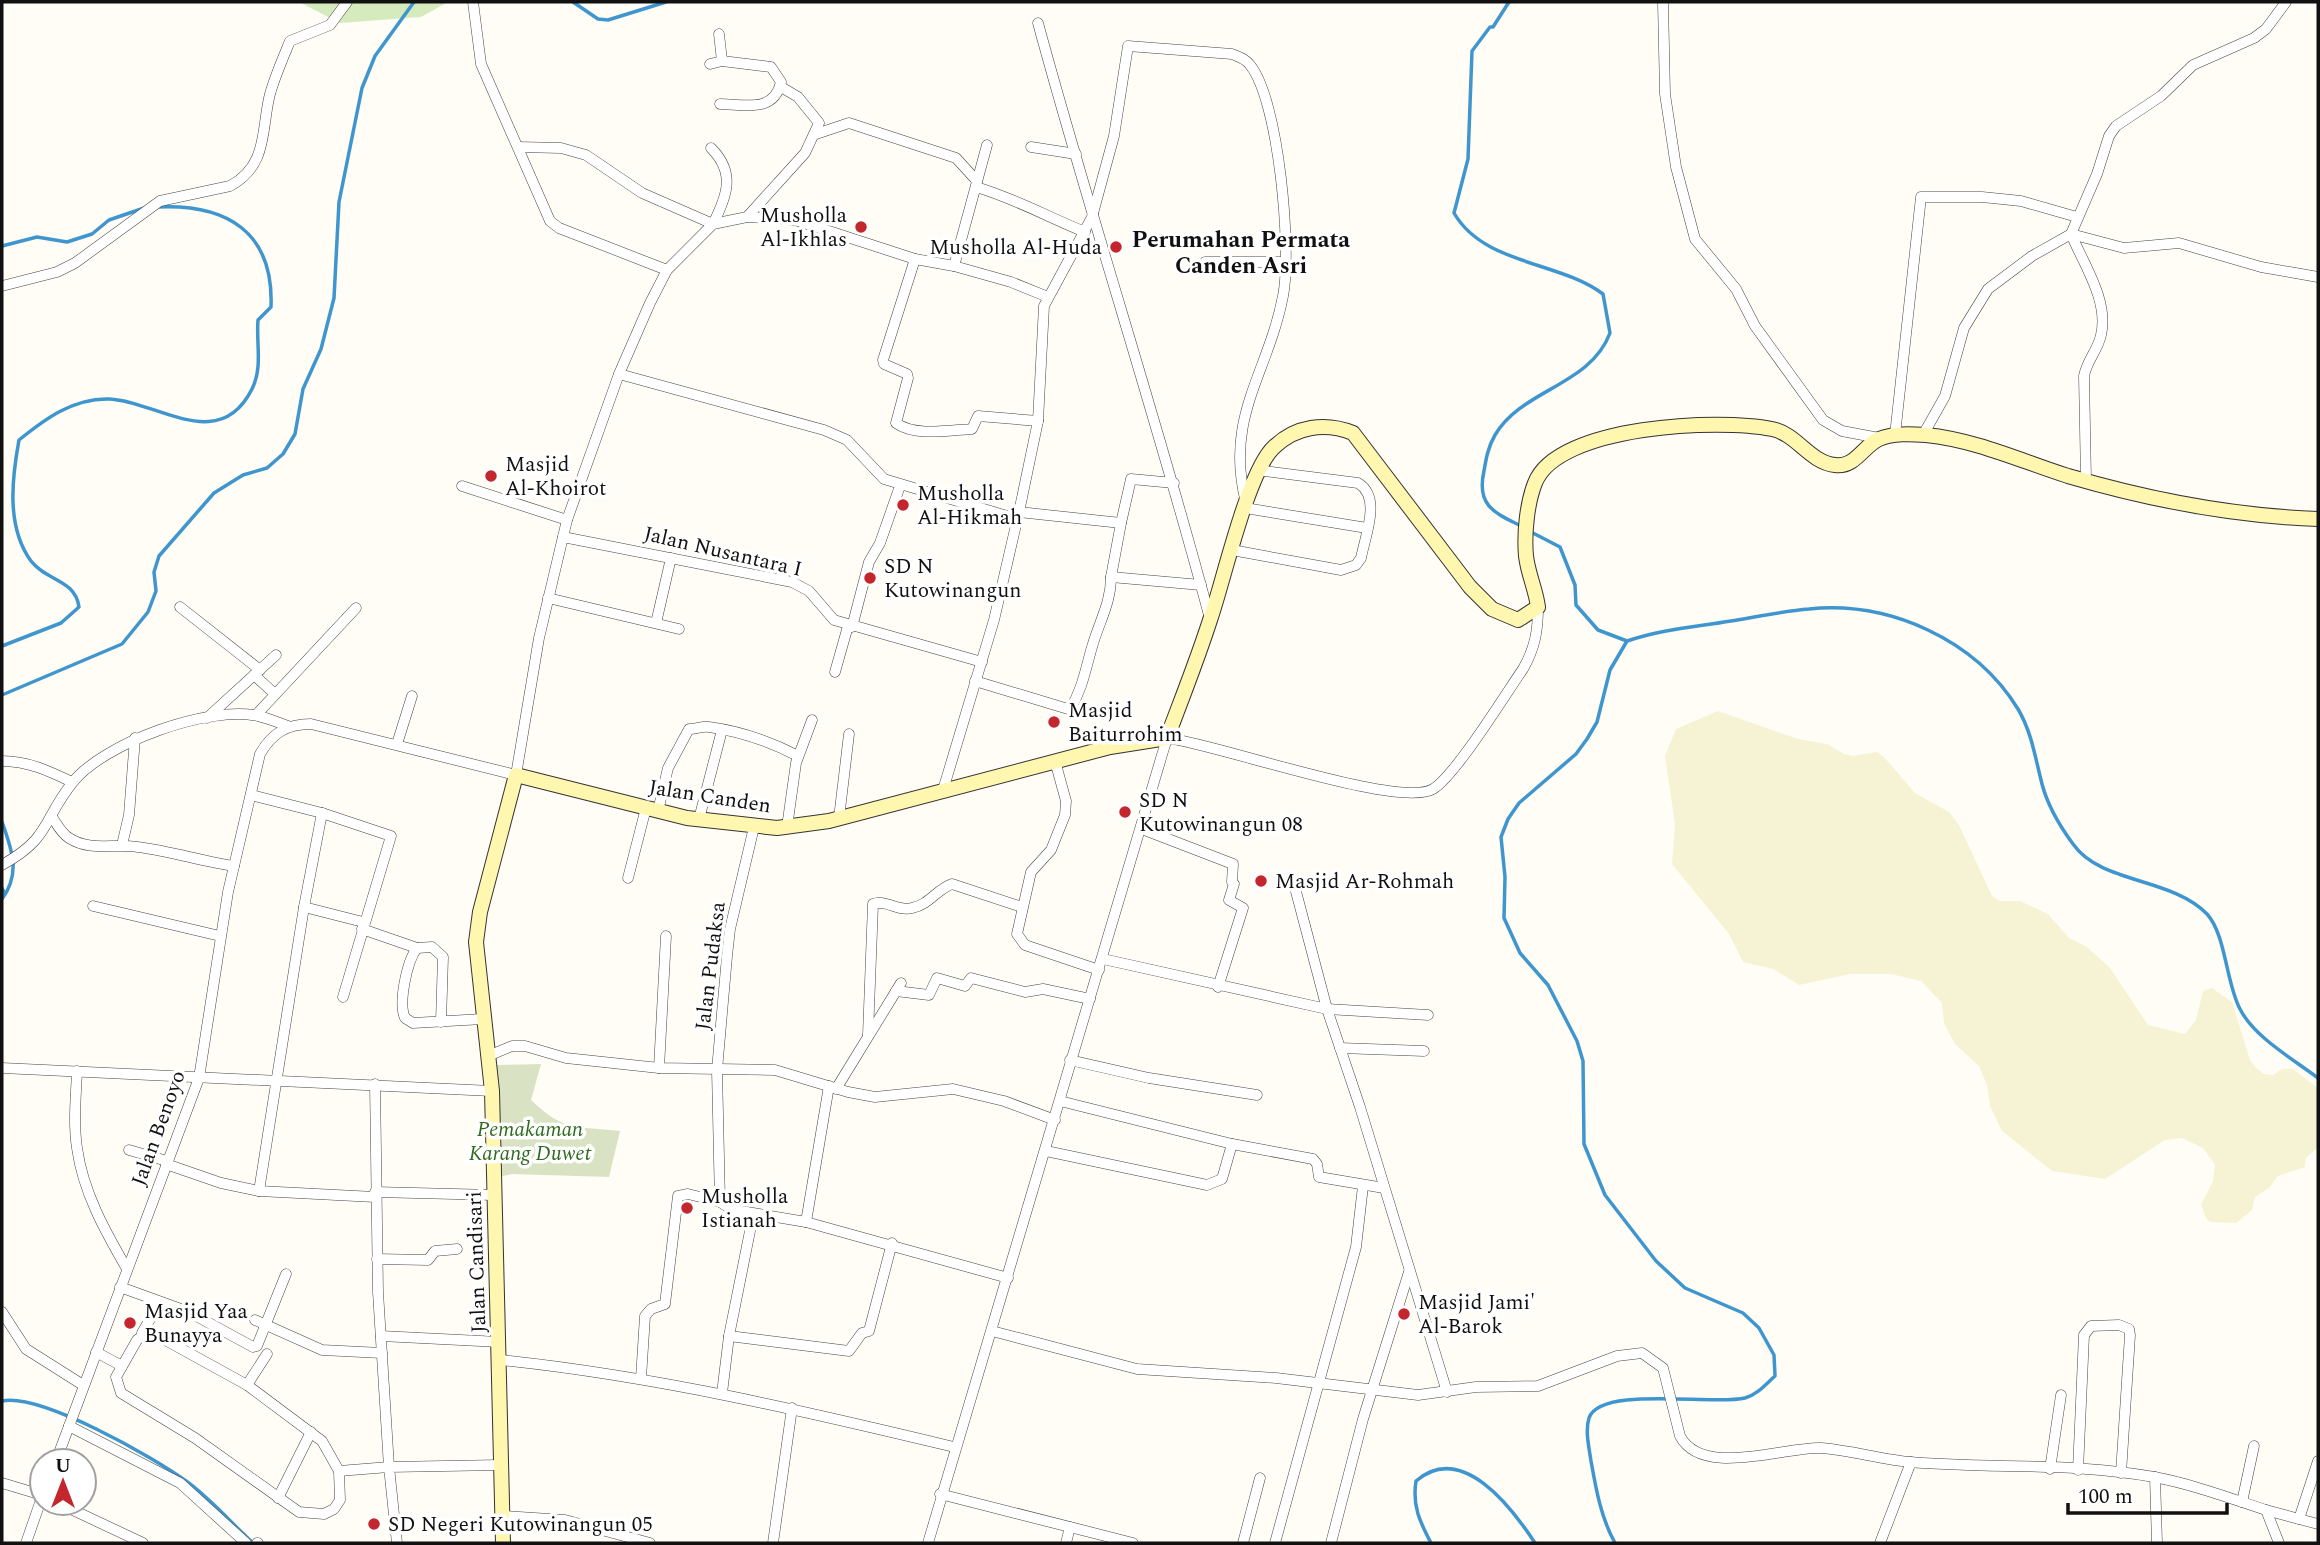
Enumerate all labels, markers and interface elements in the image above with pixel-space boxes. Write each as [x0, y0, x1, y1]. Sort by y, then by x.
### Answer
place label: Musholla Al-Ikhlas [760, 200, 848, 256]
marker: Musholla Al-Ikhlas [853, 219, 869, 235]
district label: Perumahan Permata Canden Asri [1132, 223, 1350, 284]
place label: Musholla Al-Huda [929, 232, 1103, 264]
marker: Musholla Al-Huda [1108, 239, 1124, 255]
place label: Masjid Al-Khoirot [505, 449, 607, 505]
marker: Masjid Al-Khoirot [483, 468, 499, 484]
place label: Musholla Al-Hikmah [917, 478, 1022, 534]
marker: Musholla Al-Hikmah [895, 497, 911, 513]
street label: Jalan Nusantara I [640, 518, 805, 586]
place label: SD N Kutowinangun [884, 551, 1021, 607]
marker: SD N Kutowinangun [862, 570, 878, 586]
place label: Masjid Baiturrohim [1068, 695, 1183, 751]
marker: Masjid Baiturrohim [1046, 714, 1062, 730]
street label: Jalan Canden [646, 772, 773, 822]
place label: SD N Kutowinangun 08 [1139, 785, 1303, 841]
marker: SD N Kutowinangun 08 [1117, 804, 1133, 820]
place label: Masjid Ar-Rohmah [1275, 866, 1454, 898]
marker: Masjid Ar-Rohmah [1253, 873, 1269, 889]
street label: Jalan Pudaksa [687, 899, 735, 1032]
street label: Jalan Benoyo [123, 1066, 195, 1191]
park label: Pemakaman Karang Duwet [469, 1114, 592, 1170]
place label: Musholla Istianah [701, 1181, 789, 1237]
street label: Jalan Candisari [459, 1190, 495, 1333]
marker: Musholla Istianah [679, 1200, 695, 1216]
place label: Masjid Jami' Al-Barok [1418, 1287, 1535, 1343]
place label: Masjid Yaa Bunayya [144, 1296, 249, 1352]
marker: Masjid Jami' Al-Barok [1396, 1306, 1412, 1322]
marker: Masjid Yaa Bunayya [122, 1315, 138, 1331]
north arrow [28, 1447, 98, 1517]
text: U [55, 1452, 71, 1481]
scale bar [2068, 1472, 2227, 1516]
text: 100 m [2078, 1481, 2133, 1513]
place label: SD Negeri Kutowinangun 05 [388, 1509, 653, 1541]
marker: SD Negeri Kutowinangun 05 [366, 1516, 382, 1532]

